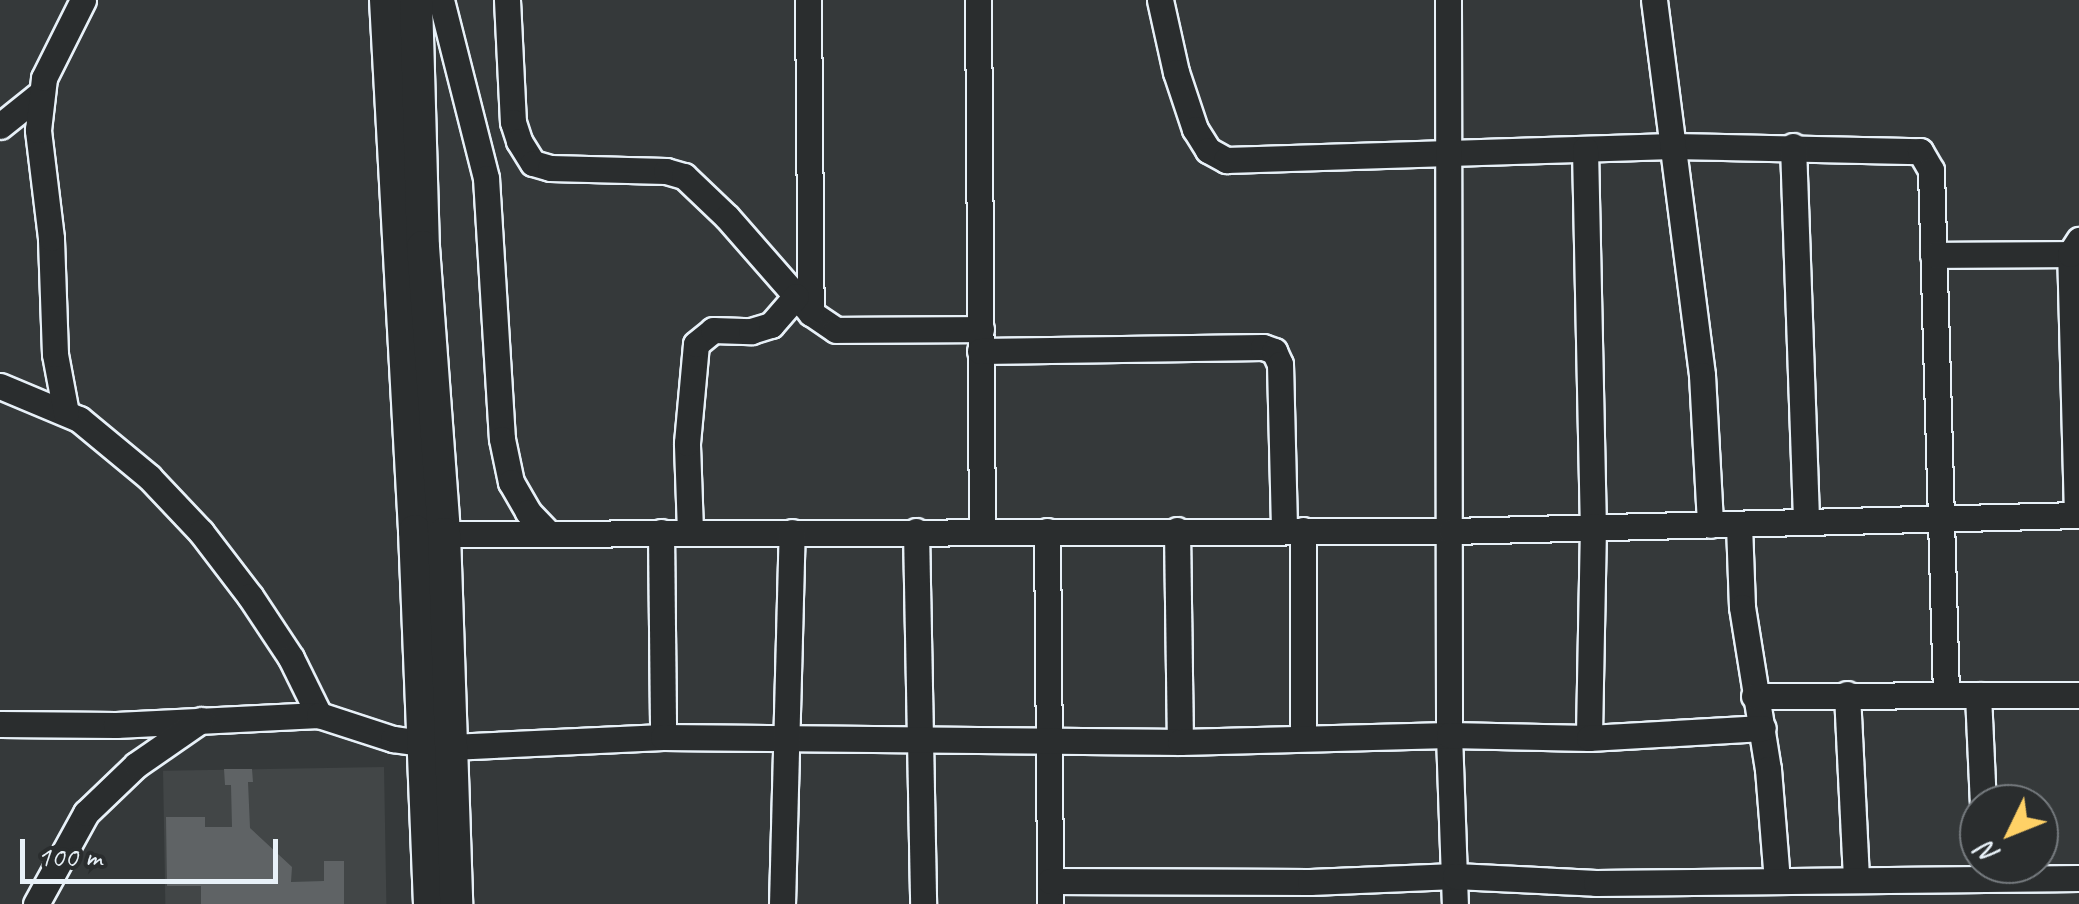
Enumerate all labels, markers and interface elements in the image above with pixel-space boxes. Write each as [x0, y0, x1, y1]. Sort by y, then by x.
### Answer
north arrow [1959, 784, 2059, 884]
scale bar [25, 819, 282, 881]
text: N [1969, 835, 2007, 872]
text: 100 m [37, 837, 102, 875]

